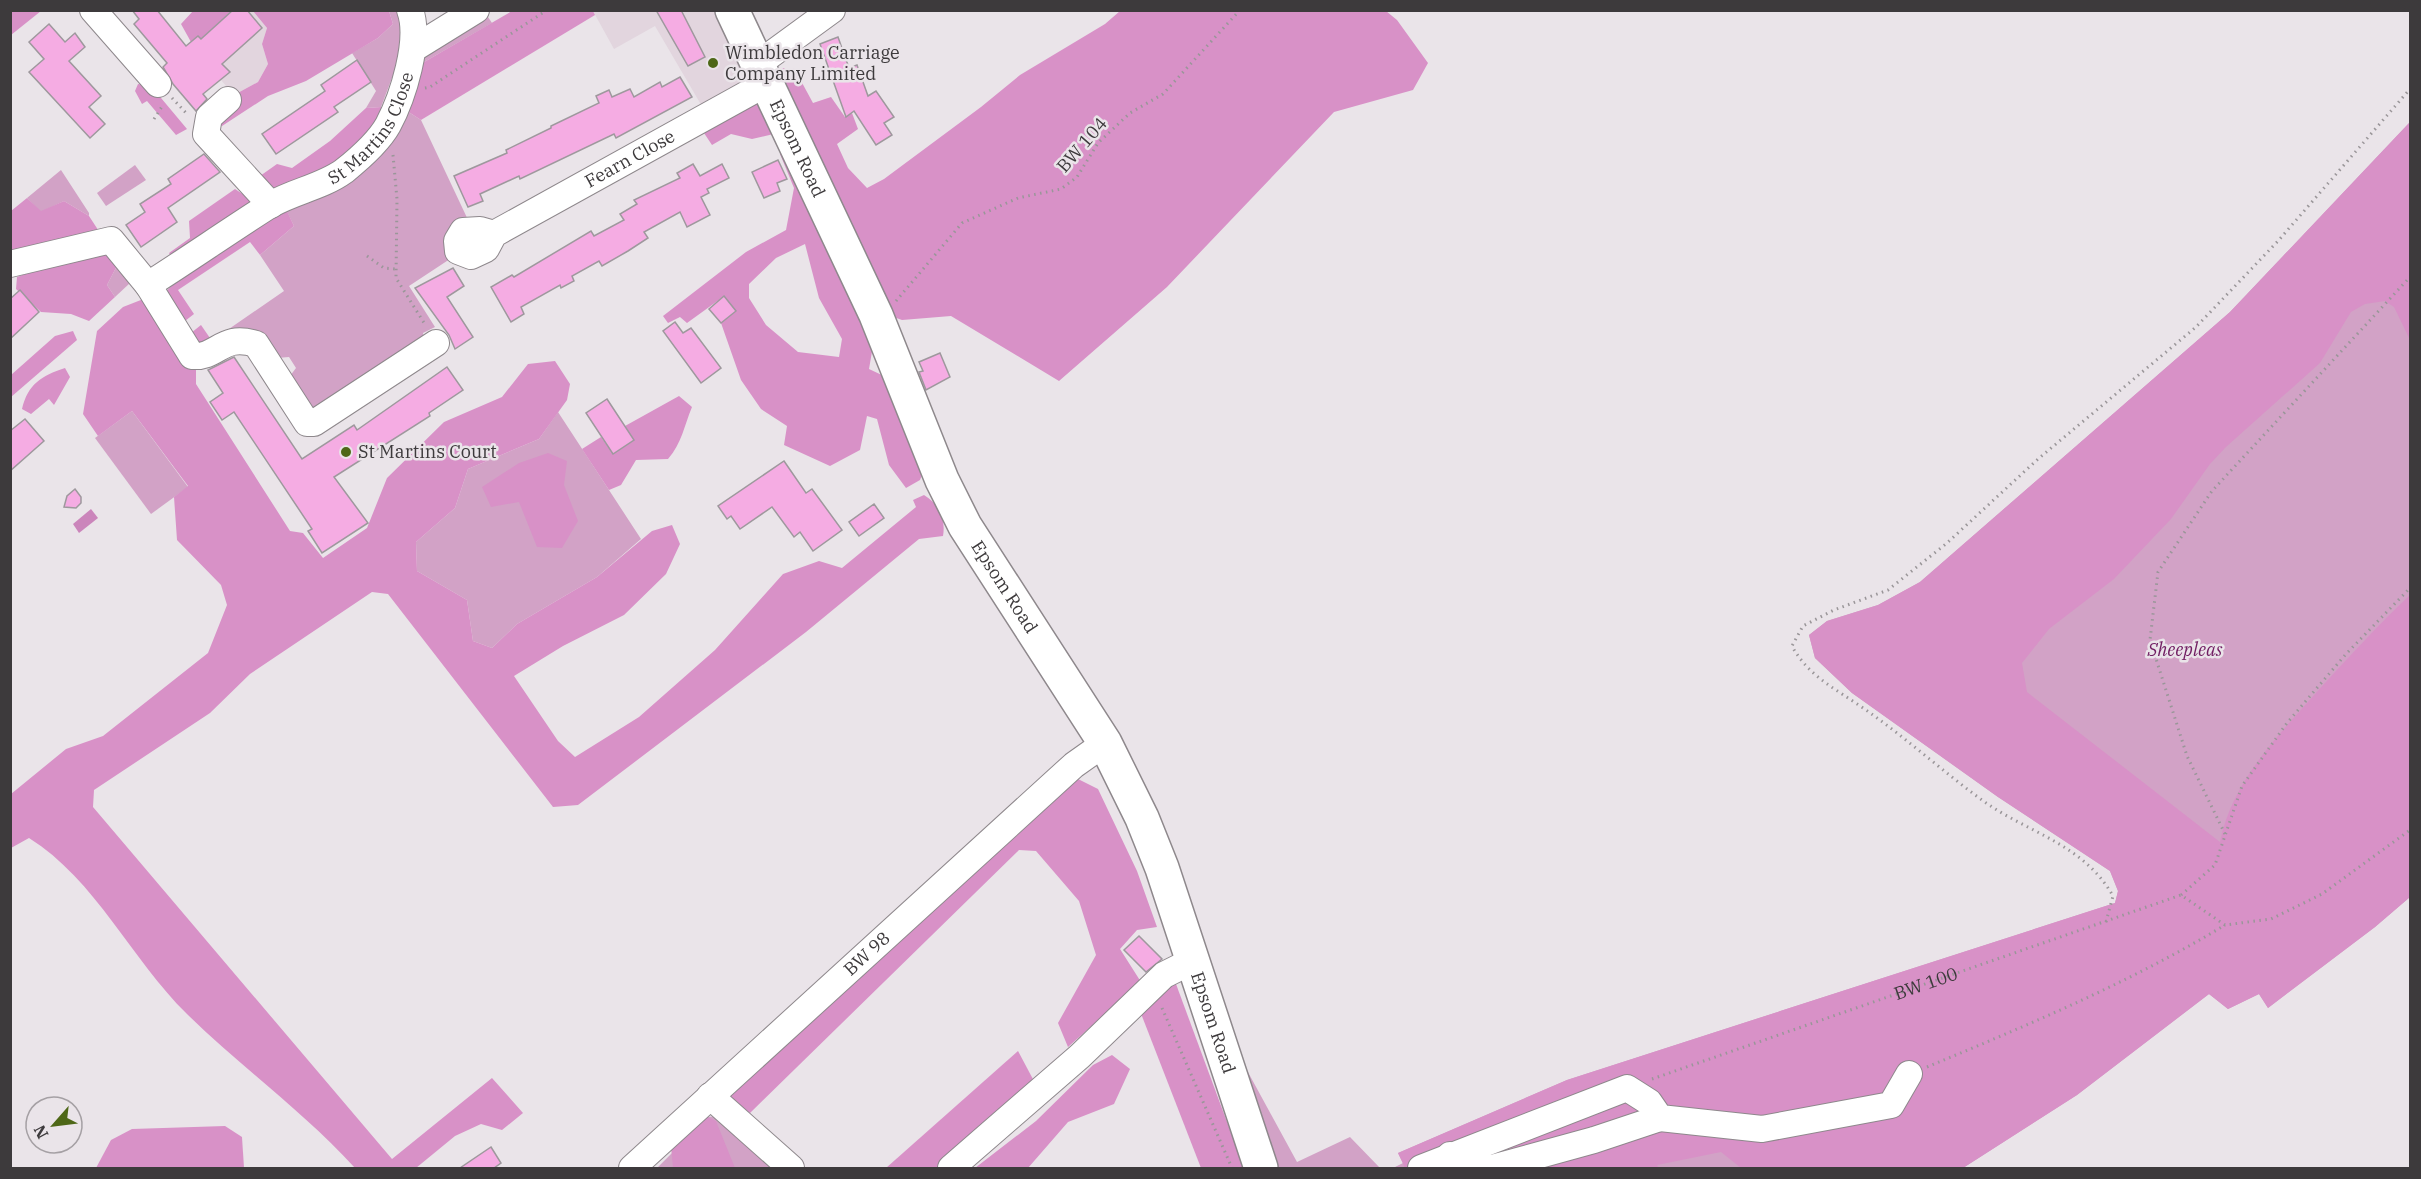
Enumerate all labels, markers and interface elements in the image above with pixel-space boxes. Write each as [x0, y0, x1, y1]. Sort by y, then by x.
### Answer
place label: Wimbledon Carriage Company Limited [725, 41, 900, 85]
marker: Wimbledon Carriage Company Limited [706, 56, 720, 70]
street label: St Martins Close [324, 70, 418, 189]
street label: Epsom Road [765, 95, 831, 201]
street label: BW 104 [1051, 112, 1112, 177]
street label: Fearn Close [580, 124, 679, 193]
place label: St Martins Court [358, 440, 497, 463]
marker: St Martins Court [339, 445, 353, 459]
street label: Epsom Road [966, 536, 1043, 637]
park label: Sheepleas [2147, 638, 2223, 661]
street label: BW 98 [839, 926, 895, 980]
street label: BW 100 [1891, 962, 1961, 1005]
street label: Epsom Road [1186, 969, 1241, 1076]
north arrow [24, 1095, 84, 1155]
text: N [29, 1122, 53, 1142]

